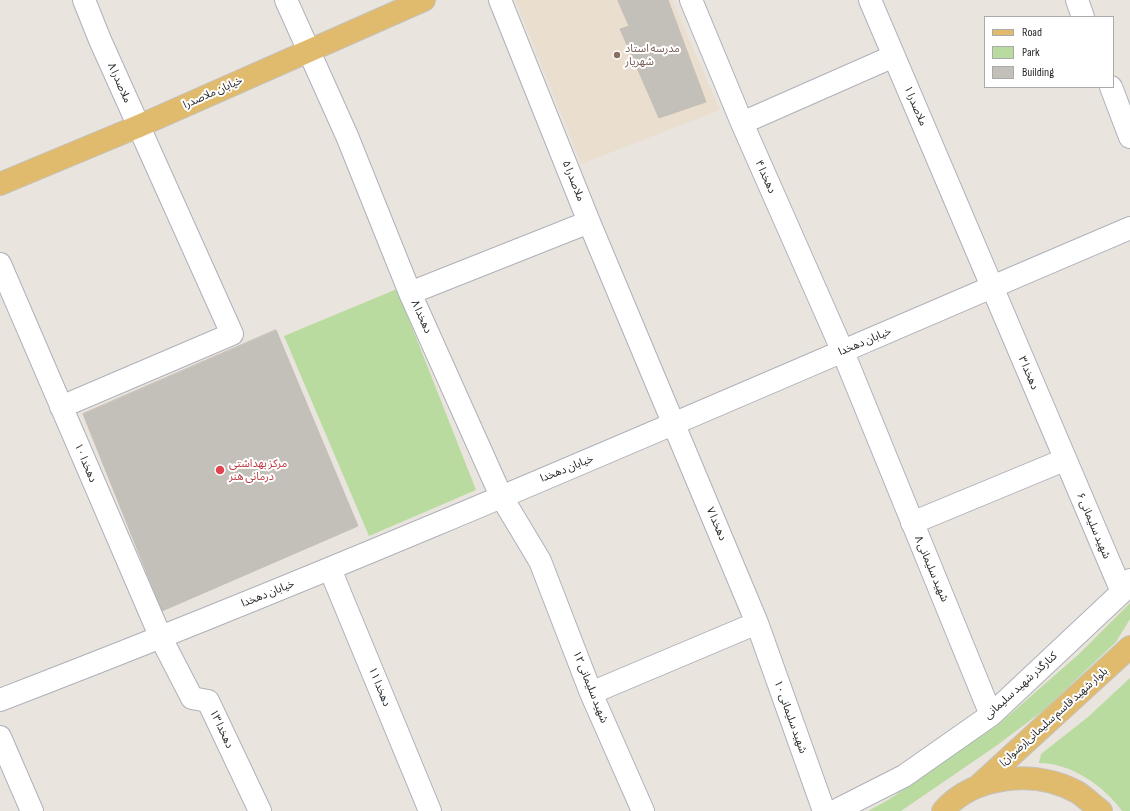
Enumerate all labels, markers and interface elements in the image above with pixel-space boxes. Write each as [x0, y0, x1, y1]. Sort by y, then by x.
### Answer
legend [984, 16, 1114, 88]
text: Road [1022, 25, 1042, 40]
place label: مدرسه استاد شهریار [625, 42, 680, 68]
text: Park [1022, 45, 1040, 60]
marker: مدرسه استاد شهریار [612, 50, 622, 60]
street label: ملاصدرا ۸ [104, 61, 134, 105]
text: Building [1022, 65, 1054, 80]
street label: خیابان ملاصدرا [181, 74, 245, 112]
street label: ملاصدرا ۱ [901, 84, 929, 128]
street label: دهخدا ۴ [752, 158, 778, 196]
street label: ملاصدرا ۵ [559, 159, 587, 203]
street label: دهخدا ۸ [408, 298, 434, 336]
street label: خیابان دهخدا [837, 325, 893, 359]
street label: دهخدا ۳ [1015, 354, 1041, 392]
street label: دهخدا ۱۰ [71, 441, 99, 485]
street label: خیابان دهخدا [538, 452, 596, 486]
place label: مرکز بهداشتی درمانی هنر [229, 457, 287, 483]
marker: مرکز بهداشتی درمانی هنر [214, 464, 226, 476]
street label: شهید سلیمانی ۶ [1073, 491, 1113, 561]
street label: دهخدا ۷ [703, 505, 729, 543]
street label: شهید سلیمانی ۸ [911, 534, 951, 604]
street label: خیابان دهخدا [239, 577, 297, 611]
street label: شهید سلیمانی ۱۲ [569, 649, 611, 725]
street label: کنارگذر شهید سلیمانی [982, 650, 1060, 722]
street label: دهخدا ۱۱ [365, 665, 393, 709]
street label: بلوار شهید قاسم سلیمانی(رضوان) [997, 665, 1111, 769]
street label: شهید سلیمانی ۱۰ [771, 679, 809, 755]
street label: دهخدا ۱۳ [206, 707, 236, 751]

